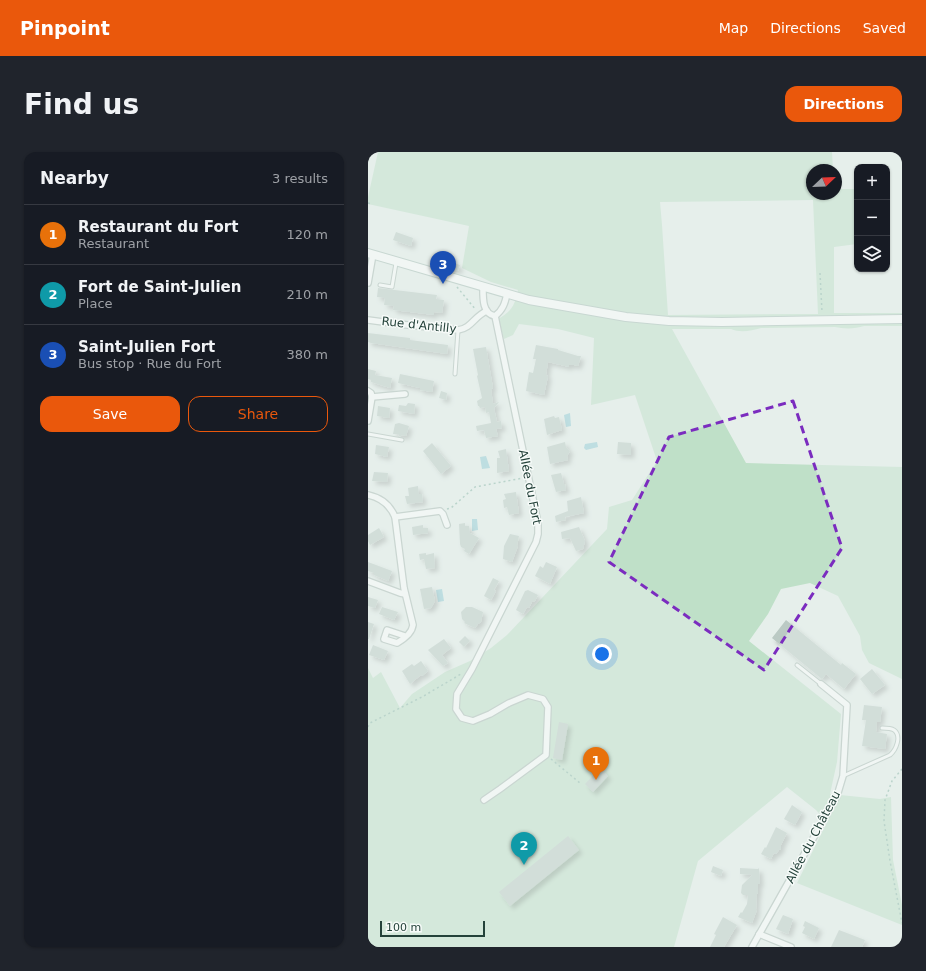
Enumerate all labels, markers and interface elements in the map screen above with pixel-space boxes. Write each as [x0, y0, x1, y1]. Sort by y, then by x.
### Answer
text: Pinpoint [20, 17, 110, 39]
text: Map [719, 20, 748, 36]
text: Directions [770, 20, 841, 36]
text: Saved [863, 20, 906, 36]
button: Directions [785, 86, 902, 122]
text: Find us [24, 88, 139, 121]
north arrow [806, 164, 842, 200]
map controls [854, 164, 890, 272]
button: + [854, 164, 890, 200]
text: Nearby [40, 168, 109, 188]
text: 3 results [272, 171, 328, 186]
button: − [854, 200, 890, 236]
text: Restaurant du Fort [78, 218, 238, 236]
text: 1 [48, 227, 58, 242]
text: 120 m [286, 227, 328, 242]
text: Restaurant [78, 236, 149, 251]
button: layers [854, 236, 890, 272]
pin: 3 [430, 251, 456, 284]
text: Fort de Saint-Julien [78, 278, 241, 296]
text: 2 [48, 287, 58, 302]
text: 210 m [286, 287, 328, 302]
text: Place [78, 296, 113, 311]
street label: Rue d'Antilly [381, 314, 457, 336]
text: Saint-Julien Fort [78, 338, 215, 356]
text: 3 [48, 347, 58, 362]
text: 380 m [286, 347, 328, 362]
text: Bus stop · Rue du Fort [78, 356, 221, 371]
button: Save [40, 396, 180, 432]
button: Share [188, 396, 328, 432]
street label: Allée du Fort [516, 448, 544, 526]
your location [592, 644, 612, 664]
pin: 1 [583, 747, 609, 780]
street label: Allée du Château [783, 788, 843, 886]
pin: 2 [511, 832, 537, 865]
scale bar [380, 919, 485, 938]
text: 100 m [386, 921, 421, 934]

